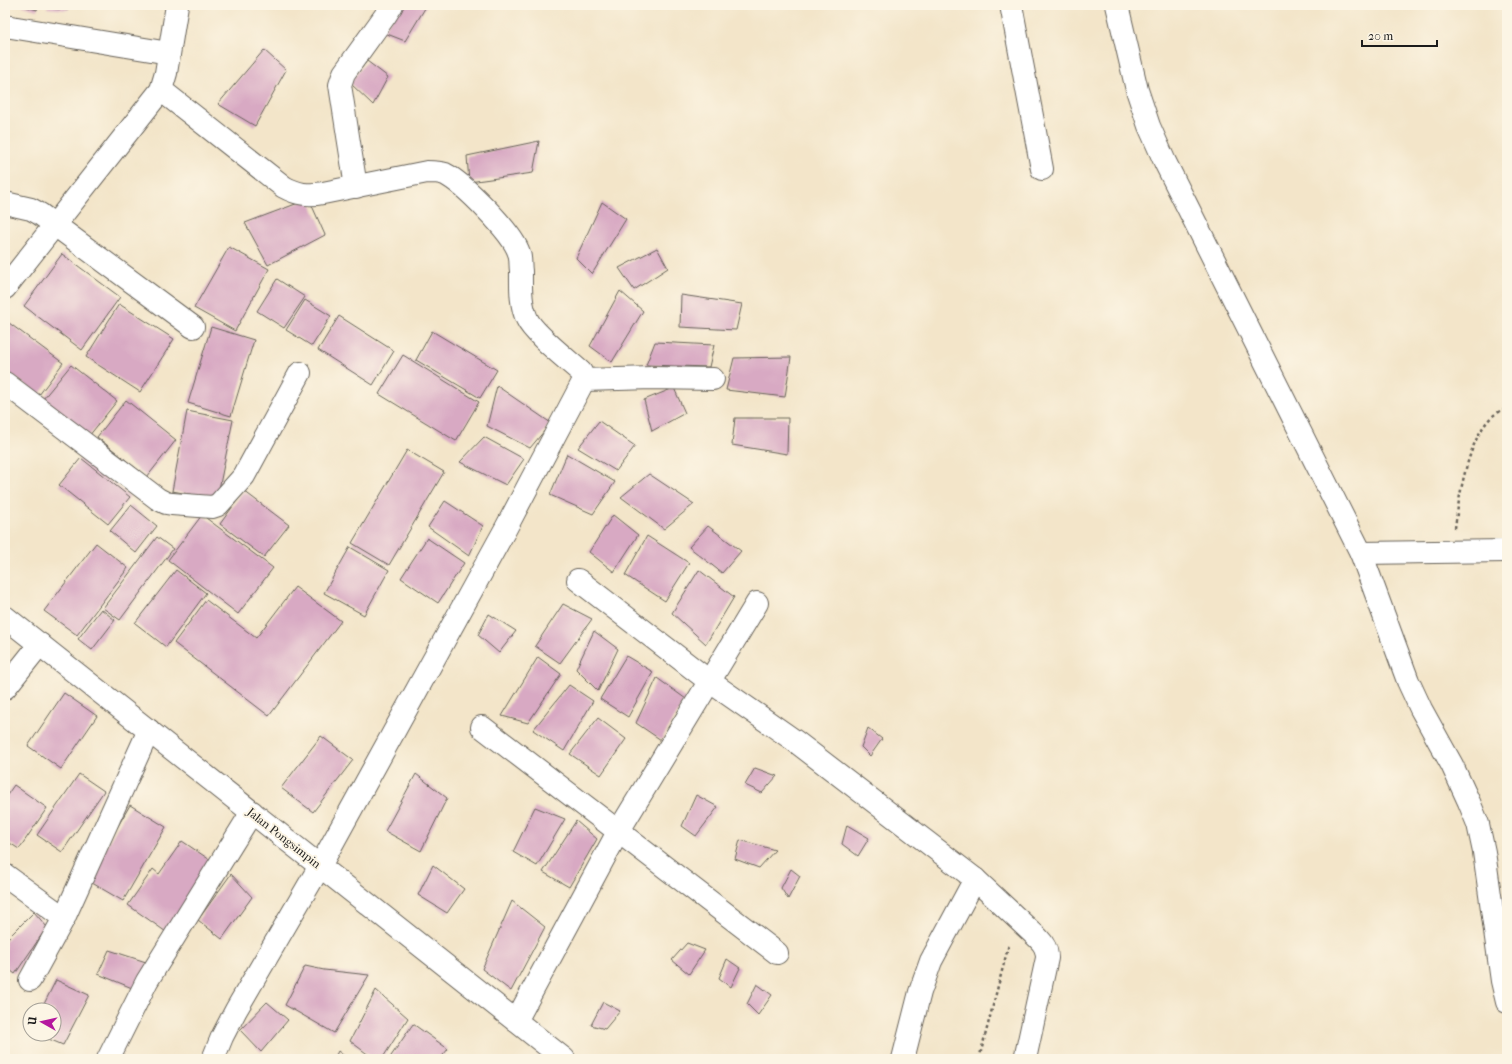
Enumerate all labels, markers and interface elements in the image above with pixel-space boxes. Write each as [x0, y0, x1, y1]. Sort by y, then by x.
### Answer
scale bar [1362, 22, 1437, 48]
text: 20 m [1368, 29, 1393, 43]
street label: Jalan Pongsimpin [244, 804, 324, 871]
north arrow [22, 1002, 62, 1042]
text: U [25, 1015, 40, 1027]

